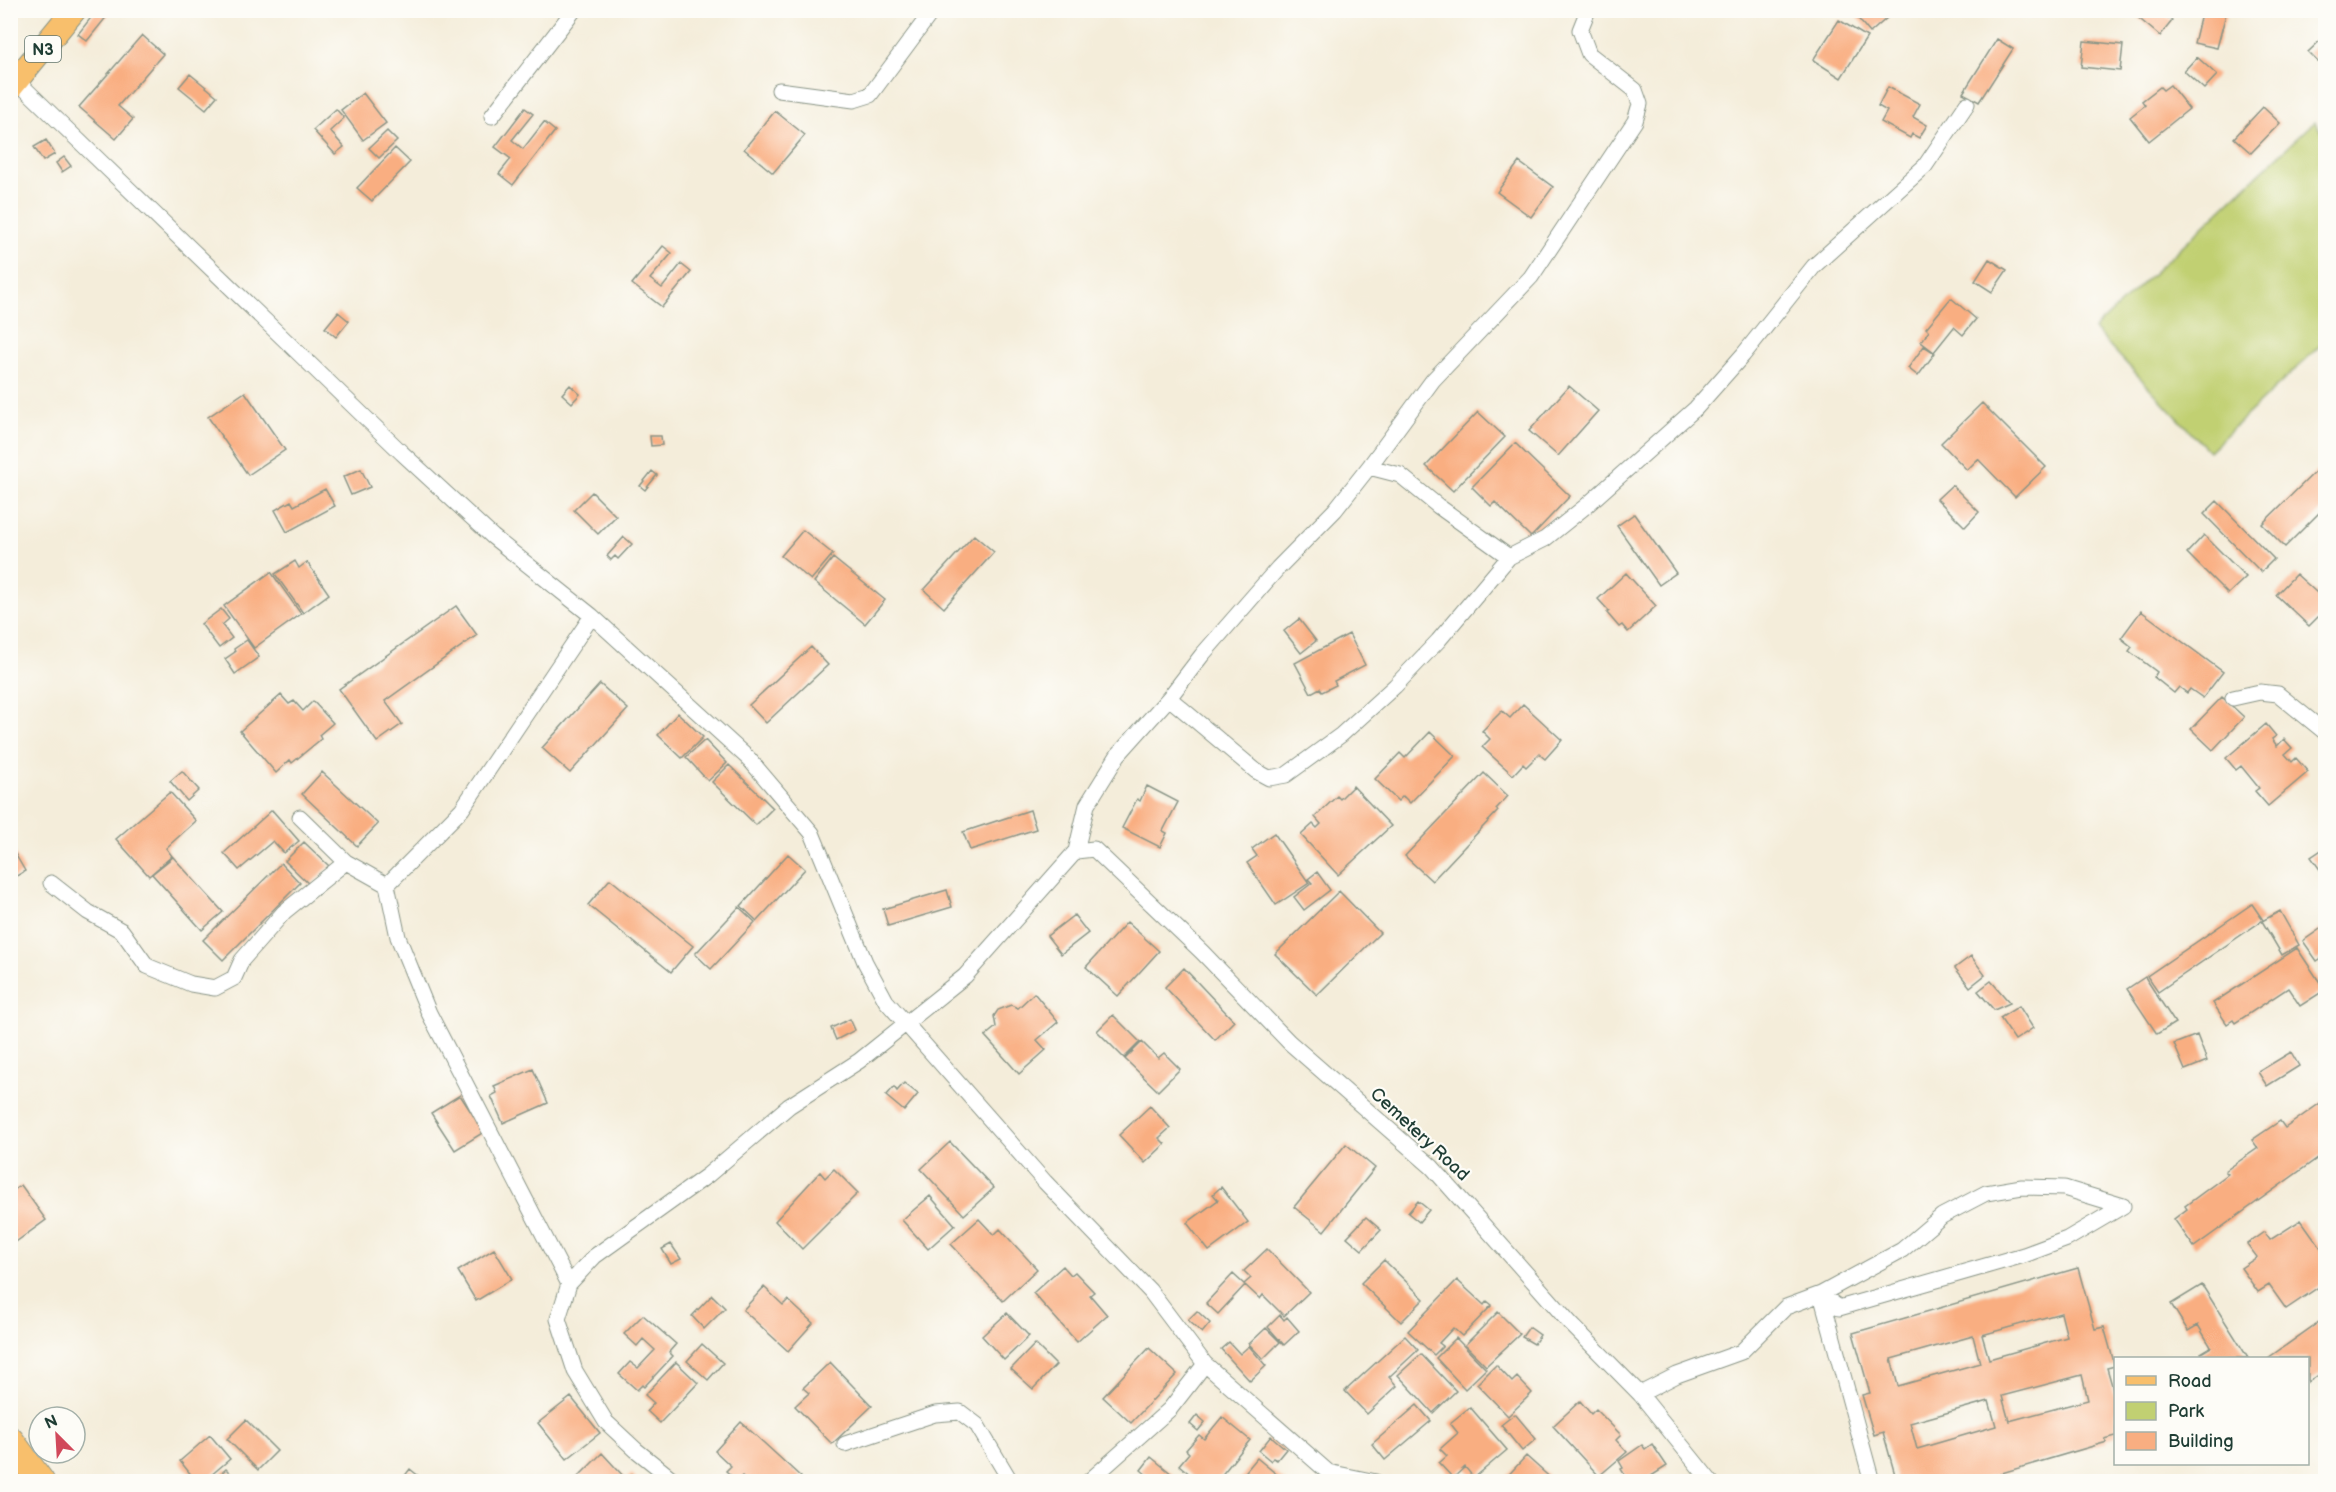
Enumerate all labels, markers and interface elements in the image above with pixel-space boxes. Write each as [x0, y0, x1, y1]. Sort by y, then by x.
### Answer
road number: N3 [25, 36, 61, 62]
street label: Cemetery Road [1366, 1083, 1473, 1186]
legend [2114, 1357, 2309, 1465]
text: Road [2168, 1371, 2212, 1392]
text: Park [2168, 1401, 2204, 1422]
north arrow [27, 1405, 87, 1465]
text: N [42, 1412, 61, 1434]
text: Building [2168, 1431, 2234, 1452]

